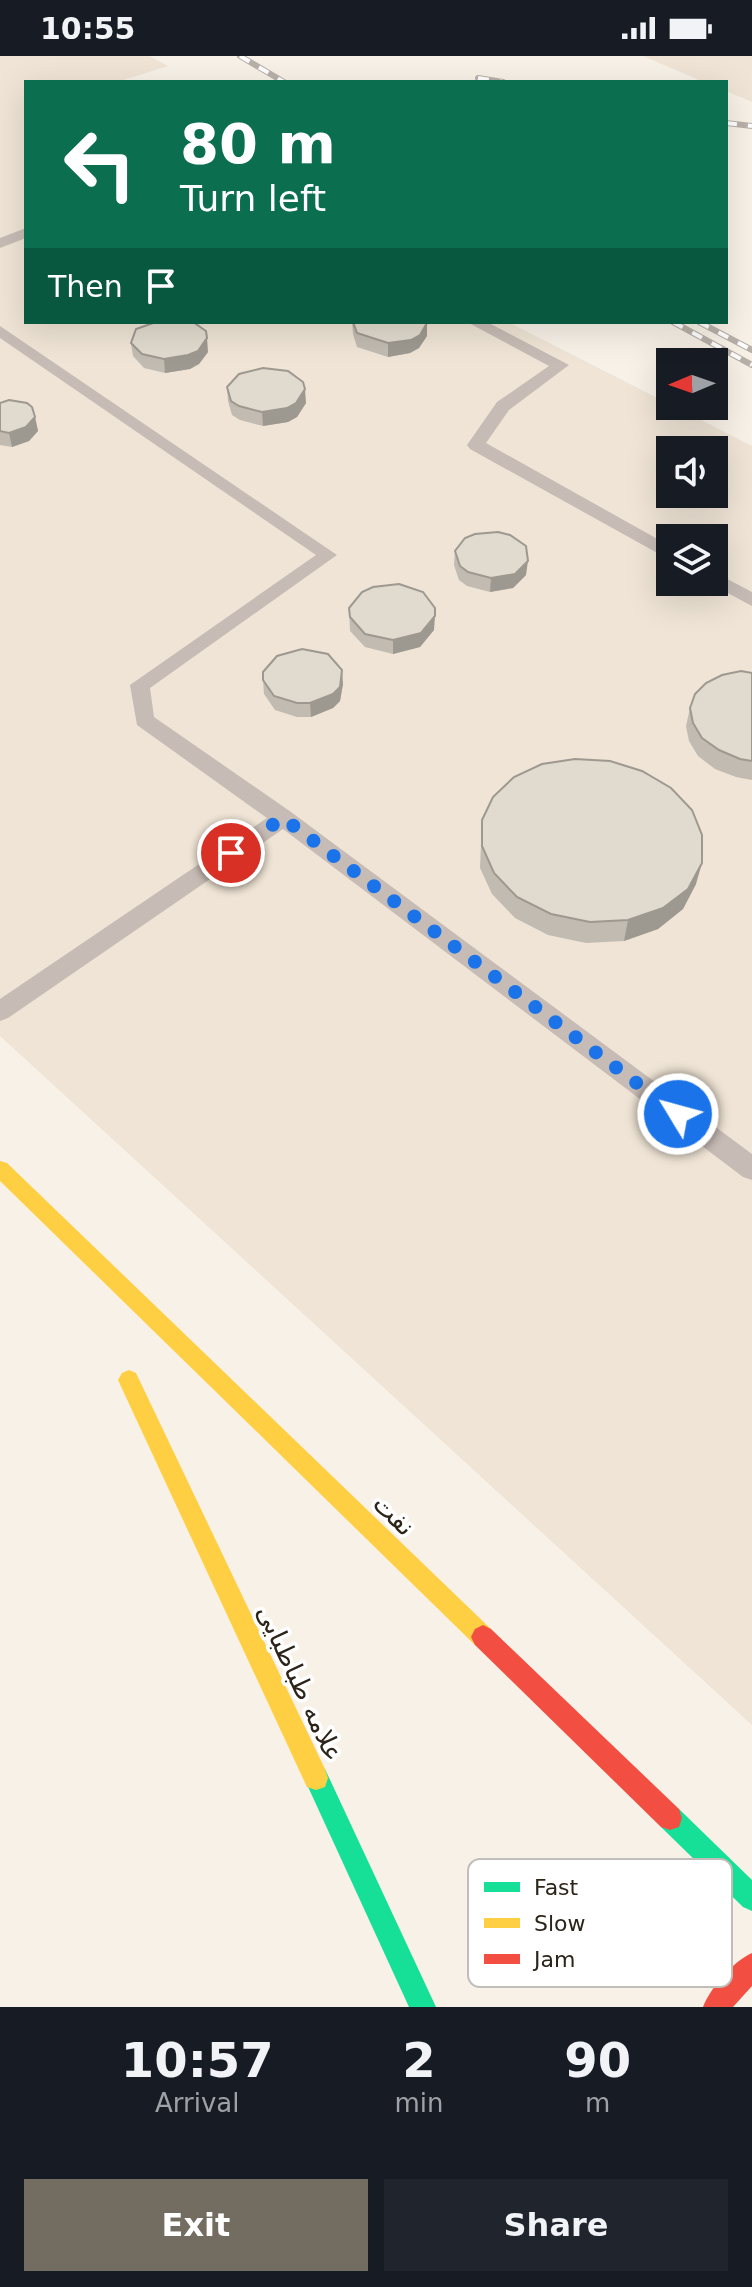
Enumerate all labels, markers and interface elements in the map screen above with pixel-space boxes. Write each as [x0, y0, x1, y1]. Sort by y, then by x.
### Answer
text: 10:55 [40, 11, 136, 46]
text: 80 m [180, 111, 336, 176]
icon: left [48, 112, 152, 216]
text: Turn left [180, 178, 326, 219]
icon: arrive [139, 264, 183, 308]
text: Then [48, 269, 123, 304]
north arrow [656, 348, 728, 420]
map controls [656, 348, 728, 596]
button: sound [656, 436, 728, 508]
button: layers [656, 524, 728, 596]
pin [197, 819, 265, 887]
icon: arrive [209, 831, 253, 875]
position arrow [636, 1072, 720, 1156]
street label: نفت [367, 1488, 421, 1542]
street label: علامه طباطبایی [251, 1600, 349, 1766]
legend [468, 1859, 732, 1987]
text: Fast [534, 1875, 579, 1900]
text: Slow [534, 1911, 586, 1936]
text: Jam [532, 1947, 575, 1972]
text: 10:57 [121, 2032, 274, 2088]
text: 2 [402, 2032, 436, 2088]
text: 90 [564, 2032, 631, 2088]
text: Arrival [155, 2088, 239, 2118]
text: min [394, 2088, 444, 2118]
text: m [585, 2088, 610, 2118]
button: Exit [24, 2179, 368, 2271]
button: Share [384, 2179, 728, 2271]

